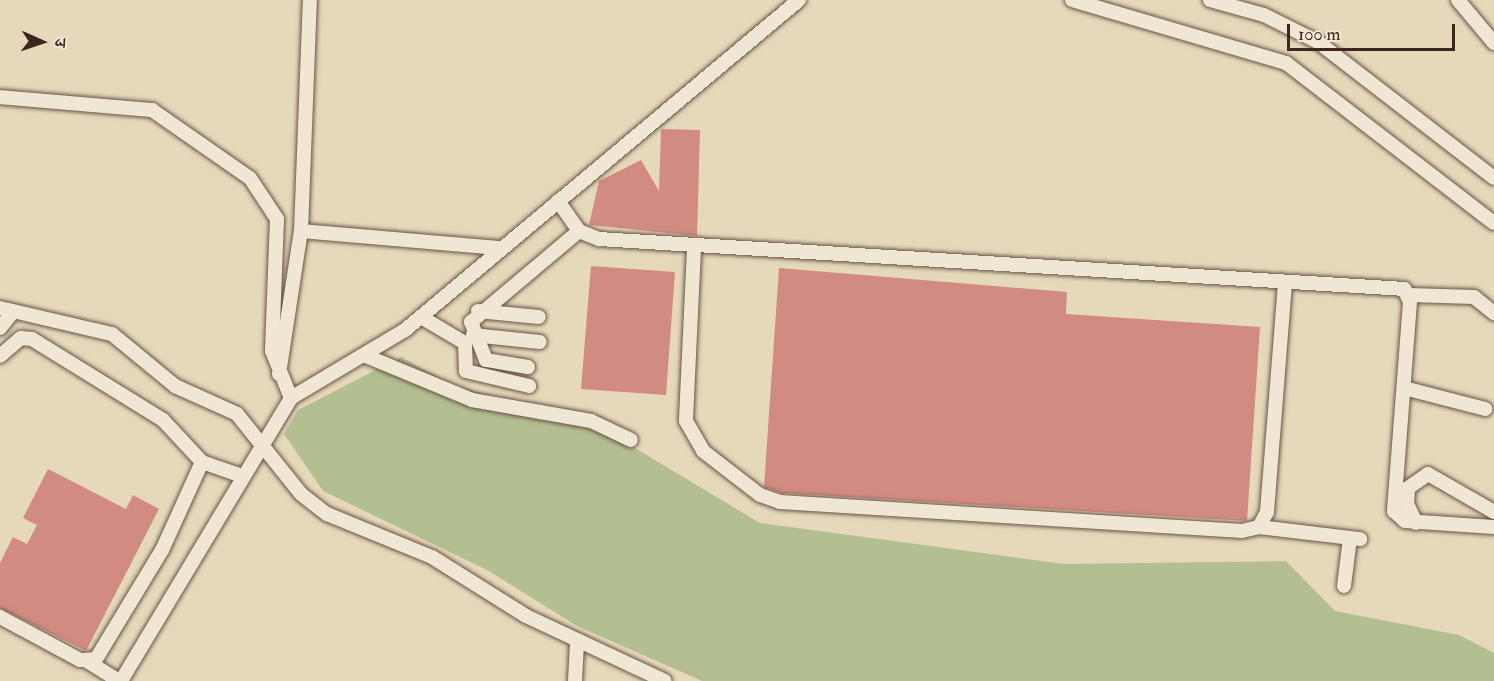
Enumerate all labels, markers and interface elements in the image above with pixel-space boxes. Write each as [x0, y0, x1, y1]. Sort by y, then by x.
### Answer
north arrow [12, 12, 72, 72]
scale bar [1290, 12, 1458, 50]
text: 100 m [1298, 23, 1341, 46]
text: उ [50, 38, 70, 48]

